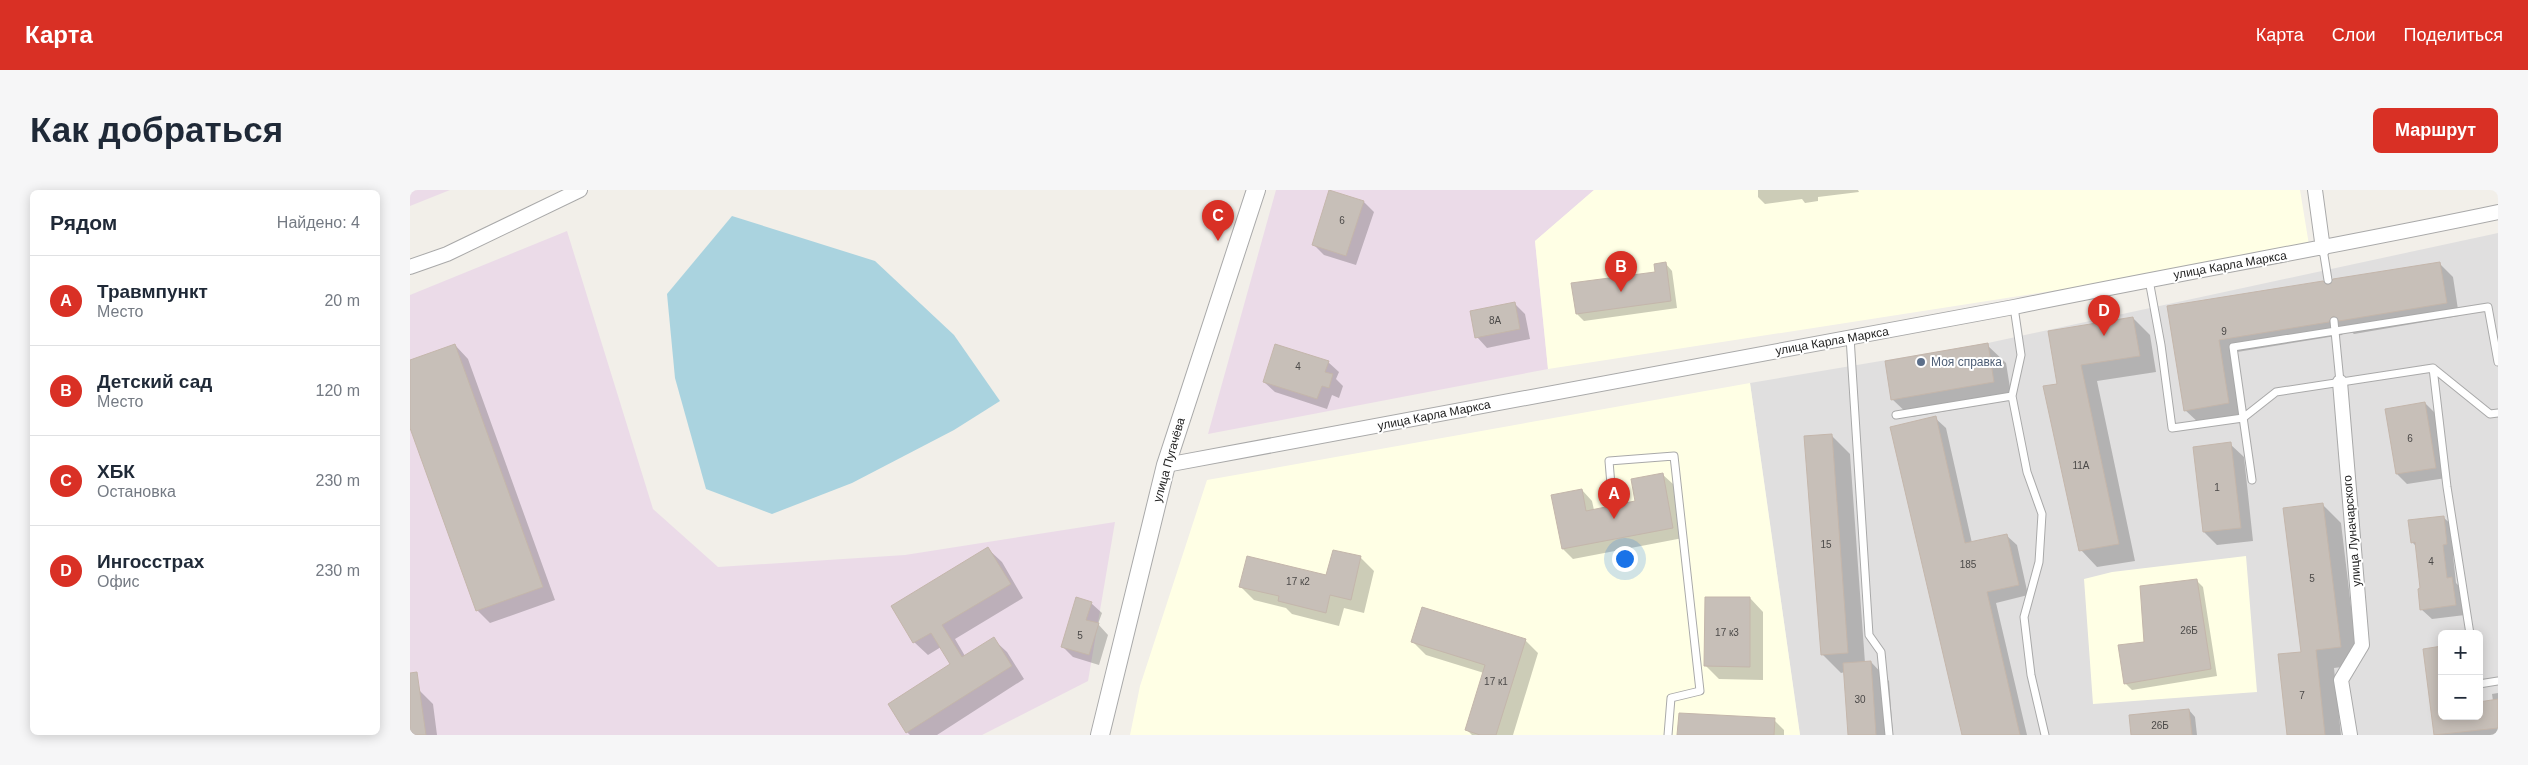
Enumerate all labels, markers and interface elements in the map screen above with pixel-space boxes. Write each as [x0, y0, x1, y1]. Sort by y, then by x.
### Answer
text: Карта [25, 21, 93, 48]
text: Карта [2256, 25, 2304, 45]
text: Слои [2332, 25, 2376, 45]
text: Поделиться [2404, 25, 2503, 45]
button: Маршрут [2373, 108, 2498, 153]
text: Как добраться [30, 110, 283, 149]
pin: C [1202, 200, 1234, 241]
text: Рядом [50, 211, 117, 234]
text: Найдено: 4 [277, 214, 360, 231]
house number: 6 [1339, 215, 1345, 226]
street label: улица Карла Маркса [2172, 248, 2288, 282]
pin: B [1605, 251, 1637, 292]
text: Травмпункт [97, 281, 208, 302]
text: A [60, 292, 72, 309]
text: 20 m [324, 292, 360, 309]
pin: D [2088, 295, 2120, 336]
text: Место [97, 303, 143, 320]
house number: 8А [1489, 315, 1501, 326]
street label: улица Карла Маркса [1774, 324, 1890, 358]
house number: 9 [2221, 326, 2227, 337]
place label: Моя справка [1931, 355, 2002, 369]
marker: Моя справка [1915, 356, 1927, 368]
house number: 4 [1295, 361, 1301, 372]
text: Детский сад [97, 371, 212, 392]
text: B [60, 382, 72, 399]
text: 120 m [316, 382, 360, 399]
text: Место [97, 393, 143, 410]
street label: улица Карла Маркса [1376, 397, 1492, 433]
street label: улица Пугачёва [1150, 416, 1188, 504]
house number: 6 [2407, 433, 2413, 444]
house number: 11А [2072, 460, 2090, 471]
text: ХБК [97, 461, 135, 482]
text: C [60, 472, 72, 489]
text: 230 m [316, 472, 360, 489]
street label: улица Луначарского [2340, 474, 2364, 587]
pin: A [1598, 478, 1630, 519]
house number: 1 [2214, 482, 2220, 493]
text: Остановка [97, 483, 176, 500]
house number: 15 [1820, 539, 1832, 550]
your location [1612, 546, 1638, 572]
text: Ингосстрах [97, 551, 204, 572]
house number: 4 [2428, 556, 2434, 567]
house number: 185 [1960, 559, 1977, 570]
text: D [60, 562, 72, 579]
text: 230 m [316, 562, 360, 579]
text: Офис [97, 573, 140, 590]
house number: 5 [2309, 573, 2315, 584]
house number: 17 к2 [1286, 576, 1310, 587]
house number: 26Б [2180, 625, 2198, 636]
house number: 17 к3 [1715, 627, 1739, 638]
house number: 5 [1077, 630, 1083, 641]
map controls [2438, 630, 2483, 720]
button: + [2438, 630, 2483, 675]
button: − [2438, 675, 2483, 720]
house number: 17 к1 [1484, 676, 1508, 687]
house number: 7 [2299, 690, 2305, 701]
house number: 30 [1854, 694, 1866, 705]
house number: 26Б [2151, 720, 2169, 731]

